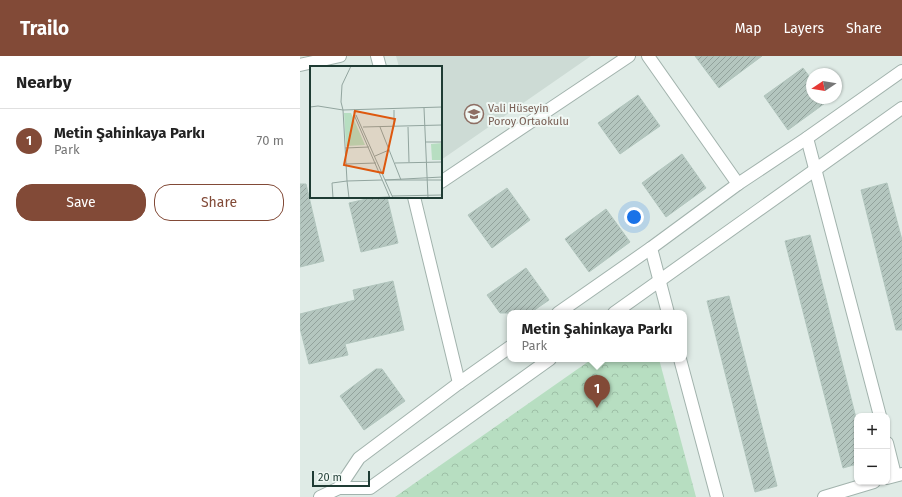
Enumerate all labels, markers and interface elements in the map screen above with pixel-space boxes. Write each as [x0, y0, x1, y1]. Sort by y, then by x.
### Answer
text: Trailo [20, 17, 69, 40]
text: Map [735, 20, 761, 37]
text: Layers [783, 20, 824, 37]
text: Share [846, 20, 882, 37]
inset map [310, 66, 442, 198]
north arrow [806, 68, 842, 104]
text: Nearby [16, 72, 71, 93]
place label: Vali Hüseyin Poroy Ortaokulu [488, 102, 569, 128]
school or university icon: Vali Hüseyin Poroy Ortaokulu [463, 103, 485, 125]
text: Metin Şahinkaya Parkı [54, 124, 205, 142]
text: 1 [26, 133, 32, 148]
text: 70 m [257, 133, 284, 148]
text: Park [54, 142, 80, 157]
button: Save [16, 184, 146, 221]
button: Share [154, 184, 284, 221]
your location [624, 207, 644, 227]
popup [507, 310, 687, 362]
text: Metin Şahinkaya Parkı [522, 320, 672, 338]
text: Park [522, 338, 547, 353]
pin: 1 [584, 375, 610, 408]
map controls [854, 413, 890, 485]
button: + [854, 413, 890, 449]
button: − [854, 449, 890, 485]
scale bar [312, 469, 370, 488]
text: 20 m [318, 471, 342, 484]

